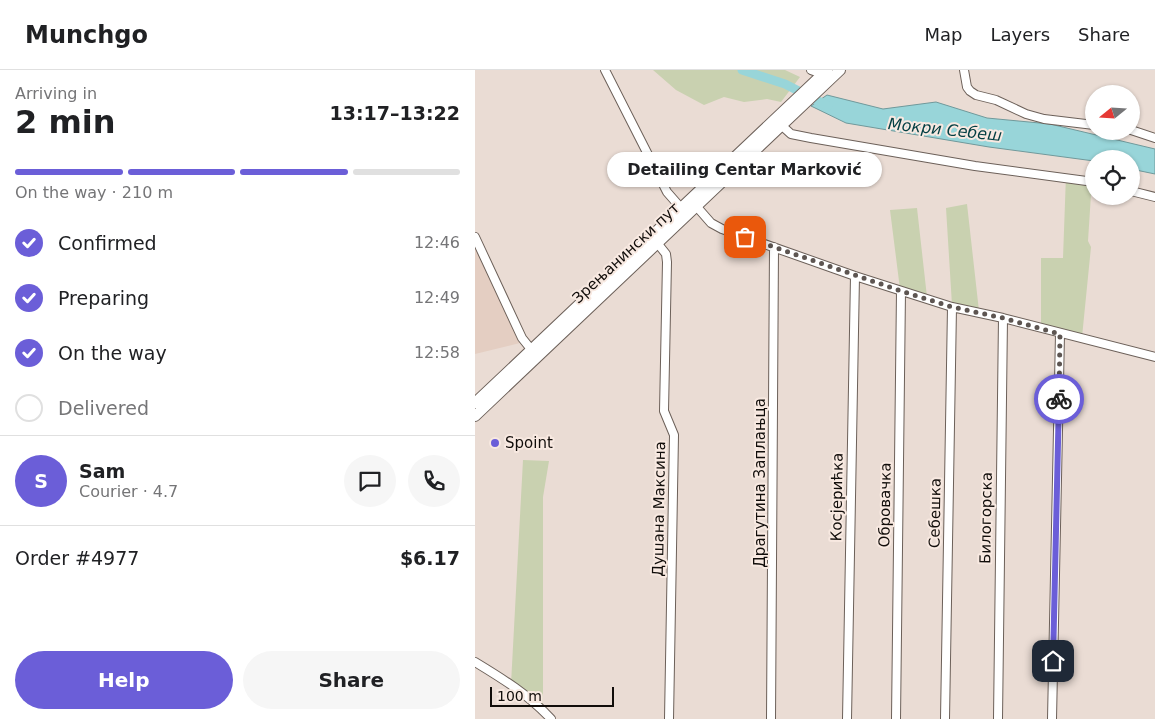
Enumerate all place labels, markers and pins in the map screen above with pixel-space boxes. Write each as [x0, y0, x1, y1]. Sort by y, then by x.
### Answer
callout: Detailing Centar Marković [607, 152, 883, 187]
pin [724, 216, 766, 258]
place label: Spoint [505, 434, 553, 452]
marker: Spoint [489, 437, 501, 449]
pin [1032, 640, 1074, 682]

